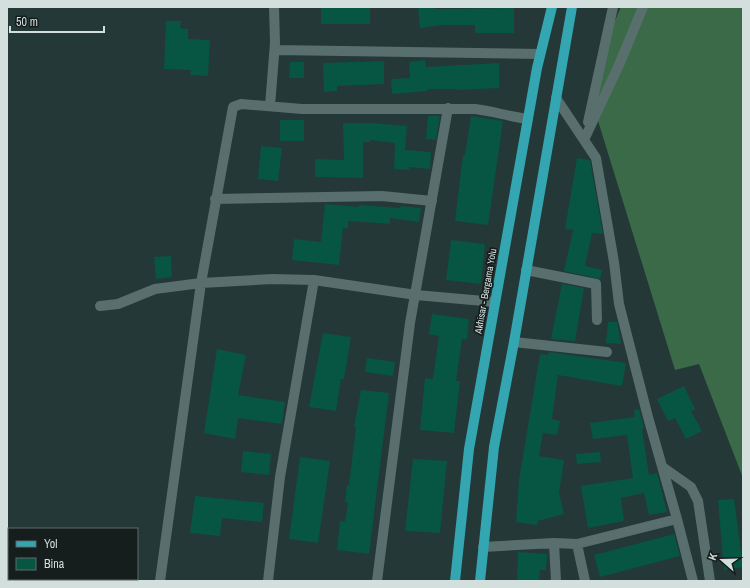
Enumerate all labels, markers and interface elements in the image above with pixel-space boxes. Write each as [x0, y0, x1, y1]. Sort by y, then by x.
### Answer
scale bar [10, 8, 104, 34]
text: 50 m [16, 14, 38, 30]
street label: Akhisar - Bergama Yolu [471, 247, 499, 336]
legend [8, 528, 138, 580]
text: Yol [44, 536, 57, 552]
north arrow [702, 540, 742, 580]
text: K [705, 551, 720, 562]
text: Bina [44, 556, 65, 572]

